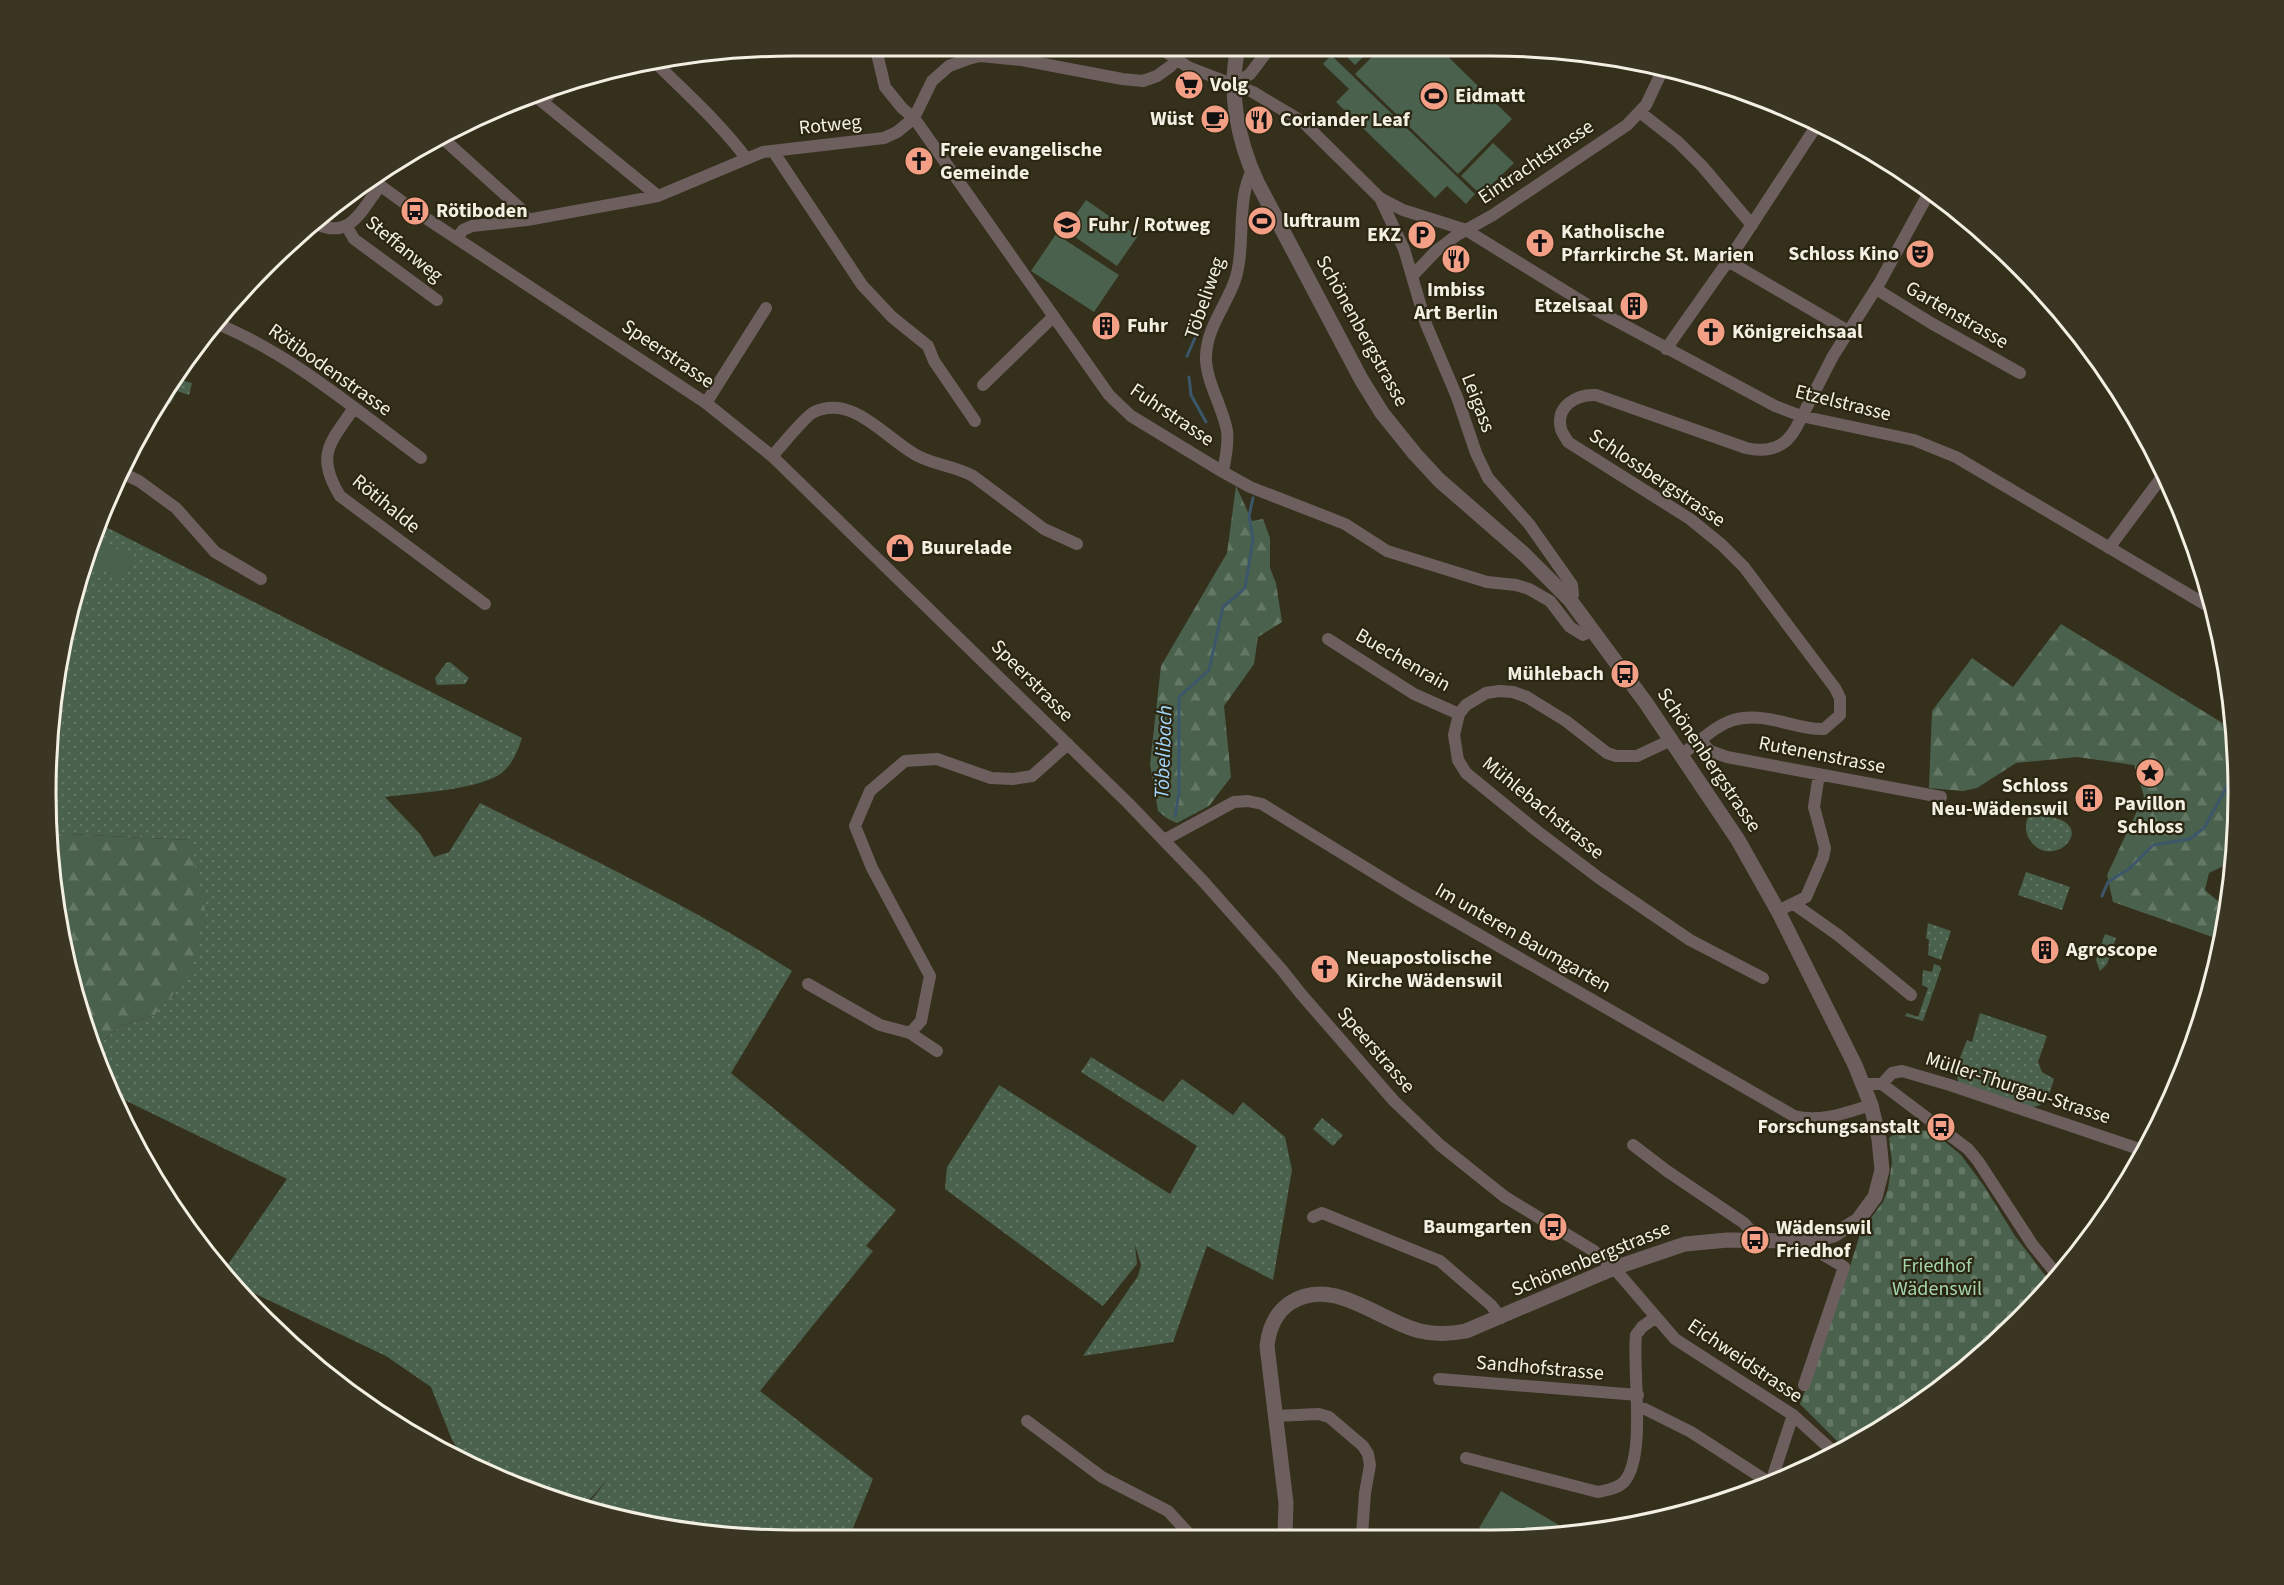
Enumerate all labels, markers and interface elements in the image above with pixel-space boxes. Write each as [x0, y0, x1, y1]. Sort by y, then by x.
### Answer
supermarket icon: Volg [1173, 69, 1205, 101]
place label: Volg [1209, 71, 1249, 99]
sports icon: Eidmatt [1418, 80, 1450, 112]
place label: Eidmatt [1455, 82, 1526, 110]
cafe icon: Wüst [1199, 103, 1231, 135]
restaurant icon: Coriander Leaf [1243, 104, 1275, 136]
place label: Wüst [1150, 105, 1194, 133]
place label: Coriander Leaf [1280, 106, 1411, 134]
street label: Rotweg [797, 108, 863, 142]
street label: Eintrachtstrasse [1473, 113, 1600, 211]
place label: Freie evangelische Gemeinde [940, 136, 1102, 187]
church icon: Freie evangelische Gemeinde [903, 145, 935, 177]
bus stop icon: Rötiboden [399, 195, 431, 227]
place label: Rötiboden [436, 197, 528, 225]
sports icon: luftraum [1246, 205, 1278, 237]
place label: luftraum [1283, 207, 1360, 235]
street label: Steffanweg [359, 209, 449, 289]
school or university icon: Fuhr / Rotweg [1051, 209, 1083, 241]
place label: Fuhr / Rotweg [1088, 211, 1210, 239]
place label: Katholische Pfarrkirche St. Marien [1561, 218, 1754, 269]
parking icon: EKZ [1406, 219, 1438, 251]
place label: EKZ [1367, 221, 1401, 249]
church icon: Katholische Pfarrkirche St. Marien [1524, 227, 1556, 259]
theatre icon: Schloss Kino [1904, 238, 1936, 270]
place label: Schloss Kino [1788, 240, 1899, 268]
restaurant icon: Imbiss Art Berlin [1440, 243, 1472, 275]
street label: Schönenbergstrasse [1309, 250, 1415, 412]
street label: Töbeliweg [1178, 253, 1232, 343]
street label: Gartenstrasse [1900, 274, 2014, 356]
place label: Imbiss Art Berlin [1413, 276, 1498, 327]
building icon: Etzelsaal [1618, 290, 1650, 322]
place label: Etzelsaal [1534, 292, 1613, 320]
building icon: Fuhr [1090, 310, 1122, 342]
place label: Fuhr [1127, 312, 1168, 340]
street label: Speerstrasse [616, 313, 720, 395]
church icon: Königreichsaal [1695, 316, 1727, 348]
street label: Rötibodenstrasse [263, 317, 398, 423]
place label: Königreichsaal [1732, 318, 1863, 346]
street label: Leigass [1454, 370, 1502, 436]
street label: Fuhrstrasse [1124, 377, 1220, 454]
street label: Etzelstrasse [1792, 378, 1894, 428]
street label: Schlossbergstrasse [1583, 422, 1731, 534]
street label: Rötihalde [346, 468, 426, 540]
shop icon: Buurelade [884, 532, 916, 564]
place label: Buurelade [921, 534, 1012, 562]
street label: Buechenrain [1350, 621, 1456, 699]
street label: Speerstrasse [984, 633, 1080, 729]
bus stop icon: Mühlebach [1609, 658, 1641, 690]
place label: Mühlebach [1507, 660, 1604, 688]
street label: Schönenbergstrasse [1650, 682, 1768, 838]
water label: Töbelibach [1146, 704, 1180, 800]
street label: Rutenenstrasse [1756, 729, 1888, 781]
street label: Mühlebachstrasse [1476, 750, 1610, 866]
place icon: Pavillon Schloss [2134, 757, 2166, 789]
place label: Schloss Neu-Wädenswil [1931, 772, 2068, 823]
building icon: Schloss Neu-Wädenswil [2073, 782, 2105, 814]
place label: Pavillon Schloss [2114, 790, 2186, 841]
street label: Im unteren Baumgarten [1430, 876, 1616, 1000]
building icon: Agroscope [2029, 934, 2061, 966]
place label: Agroscope [2065, 936, 2158, 964]
place label: Neuapostolische Kirche Wädenswil [1346, 944, 1502, 995]
church icon: Neuapostolische Kirche Wädenswil [1309, 953, 1341, 985]
street label: Speerstrasse [1331, 1001, 1422, 1099]
street label: Müller-Thurgau-Strasse [1922, 1045, 2114, 1131]
bus stop icon: Forschungsanstalt [1925, 1111, 1957, 1143]
place label: Forschungsanstalt [1757, 1113, 1920, 1141]
bus stop icon: Baumgarten [1537, 1211, 1569, 1243]
place label: Baumgarten [1423, 1213, 1532, 1241]
street label: Schönenbergstrasse [1507, 1214, 1675, 1304]
place label: Wädenswil Friedhof [1776, 1214, 1872, 1265]
bus stop icon: Wädenswil Friedhof [1739, 1224, 1771, 1256]
park label: Friedhof Wädenswil [1892, 1252, 1982, 1303]
street label: Eichweidstrasse [1682, 1312, 1808, 1410]
street label: Sandhofstrasse [1475, 1348, 1605, 1388]

